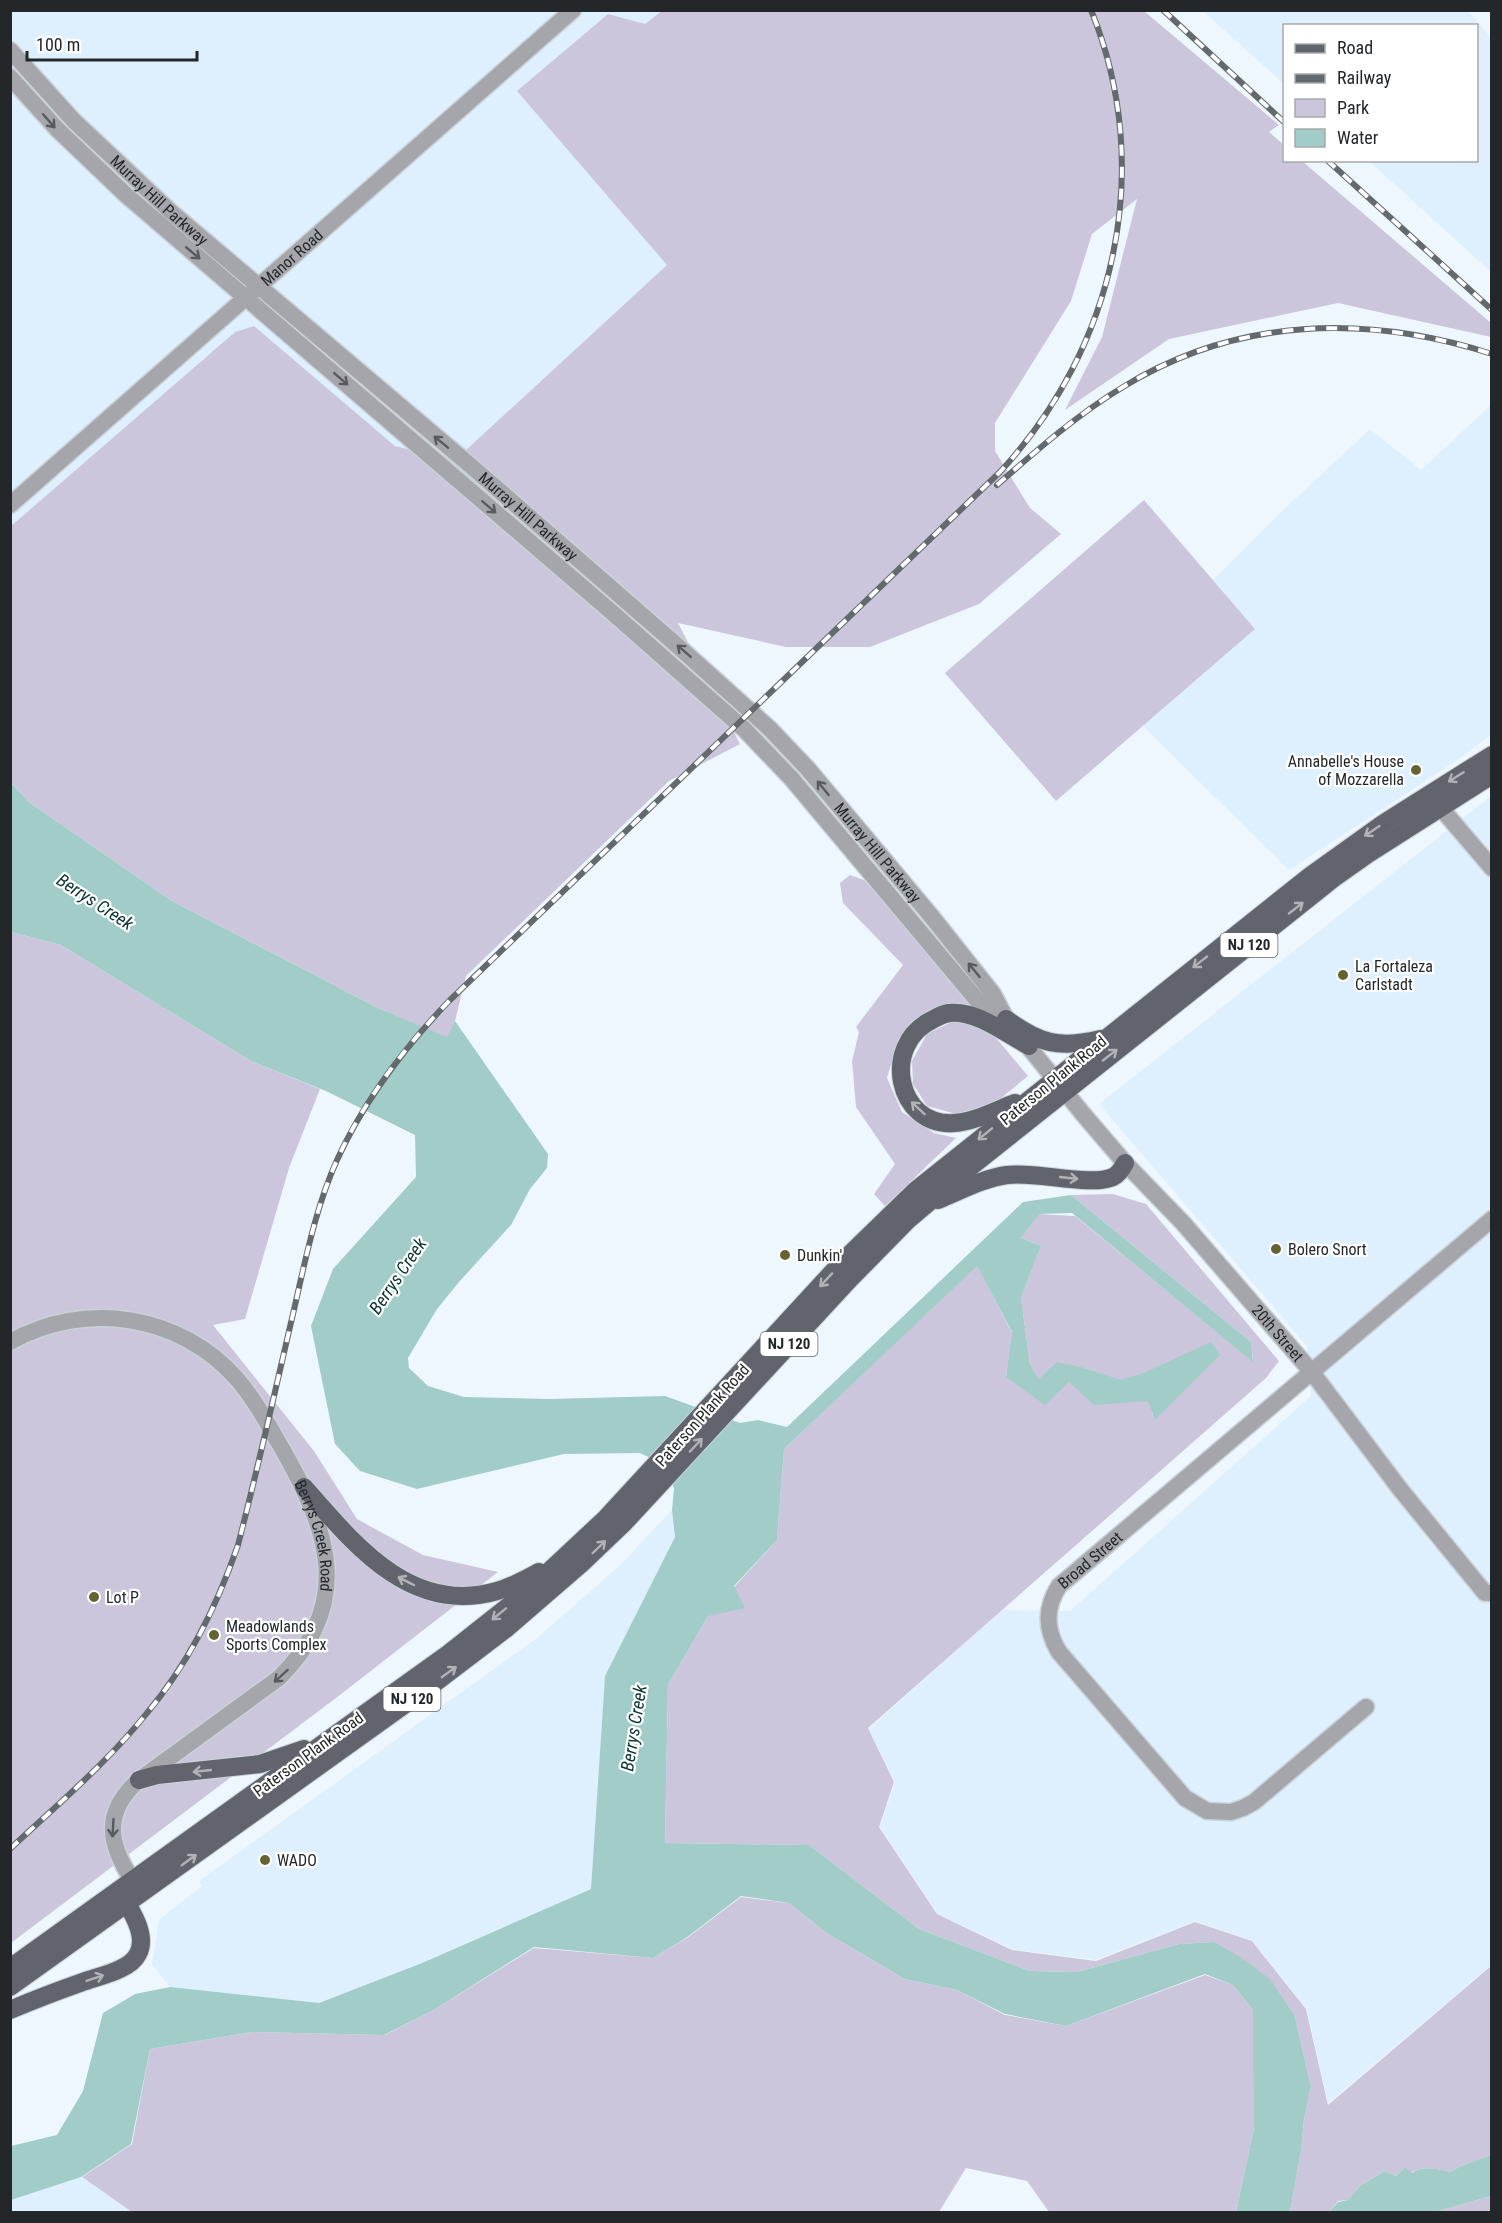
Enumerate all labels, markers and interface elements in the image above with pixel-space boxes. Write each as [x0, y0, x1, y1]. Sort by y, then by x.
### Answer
scale bar [27, 24, 196, 62]
legend [1283, 24, 1478, 162]
text: 100 m [36, 34, 80, 55]
text: Road [1337, 37, 1373, 58]
text: Railway [1337, 67, 1392, 88]
text: Park [1337, 97, 1369, 118]
one-way arrow [43, 113, 56, 129]
text: Water [1337, 127, 1379, 148]
street label: Murray Hill Parkway [106, 151, 212, 249]
street label: Manor Road [257, 225, 327, 290]
one-way arrow [185, 246, 201, 259]
one-way arrow [334, 372, 349, 386]
one-way arrow [434, 435, 449, 449]
street label: Murray Hill Parkway [475, 468, 582, 565]
one-way arrow [481, 500, 496, 514]
one-way arrow [676, 645, 692, 658]
place label: Annabelle's House of Mozzarella [1288, 752, 1404, 789]
marker: Annabelle's House of Mozzarella [1409, 763, 1423, 777]
one-way arrow [1448, 771, 1465, 783]
one-way arrow [817, 780, 830, 796]
street label: Murray Hill Parkway [830, 799, 925, 907]
one-way arrow [1364, 825, 1380, 837]
water label: Berrys Creek [53, 869, 138, 935]
one-way arrow [1288, 901, 1304, 914]
road number: NJ 120 [1220, 933, 1278, 957]
one-way arrow [1193, 956, 1209, 969]
place label: La Fortaleza Carlstadt [1355, 957, 1433, 994]
one-way arrow [968, 962, 981, 978]
marker: La Fortaleza Carlstadt [1336, 968, 1350, 982]
street label: Paterson Plank Road [996, 1032, 1110, 1129]
one-way arrow [1102, 1049, 1118, 1062]
one-way arrow [911, 1101, 926, 1115]
one-way arrow [978, 1127, 993, 1141]
one-way arrow [1058, 1173, 1078, 1184]
water label: Berrys Creek [365, 1233, 431, 1318]
place label: Bolero Snort [1288, 1240, 1367, 1259]
marker: Bolero Snort [1269, 1242, 1283, 1256]
place label: Dunkin' [797, 1246, 842, 1265]
marker: Dunkin' [778, 1248, 792, 1262]
one-way arrow [819, 1272, 833, 1287]
street label: 20th Street [1248, 1301, 1308, 1366]
road number: NJ 120 [760, 1332, 818, 1356]
street label: Paterson Plank Road [651, 1360, 753, 1470]
one-way arrow [689, 1438, 703, 1453]
street label: Berrys Creek Road [290, 1477, 336, 1592]
street label: Broad Street [1054, 1528, 1126, 1593]
one-way arrow [591, 1540, 606, 1555]
one-way arrow [397, 1574, 415, 1586]
place label: Lot P [106, 1588, 139, 1607]
marker: Lot P [87, 1590, 101, 1604]
one-way arrow [492, 1608, 508, 1621]
place label: Meadowlands Sports Complex [226, 1617, 326, 1654]
marker: Meadowlands Sports Complex [207, 1628, 221, 1642]
one-way arrow [441, 1666, 457, 1679]
one-way arrow [273, 1669, 289, 1683]
water label: Berrys Creek [616, 1682, 651, 1773]
road number: NJ 120 [384, 1687, 440, 1711]
street label: Paterson Plank Road [250, 1708, 367, 1801]
one-way arrow [192, 1766, 212, 1777]
one-way arrow [108, 1818, 119, 1838]
place label: WADO [277, 1851, 317, 1870]
marker: WADO [258, 1853, 272, 1867]
one-way arrow [180, 1854, 196, 1866]
one-way arrow [85, 1971, 104, 1982]

